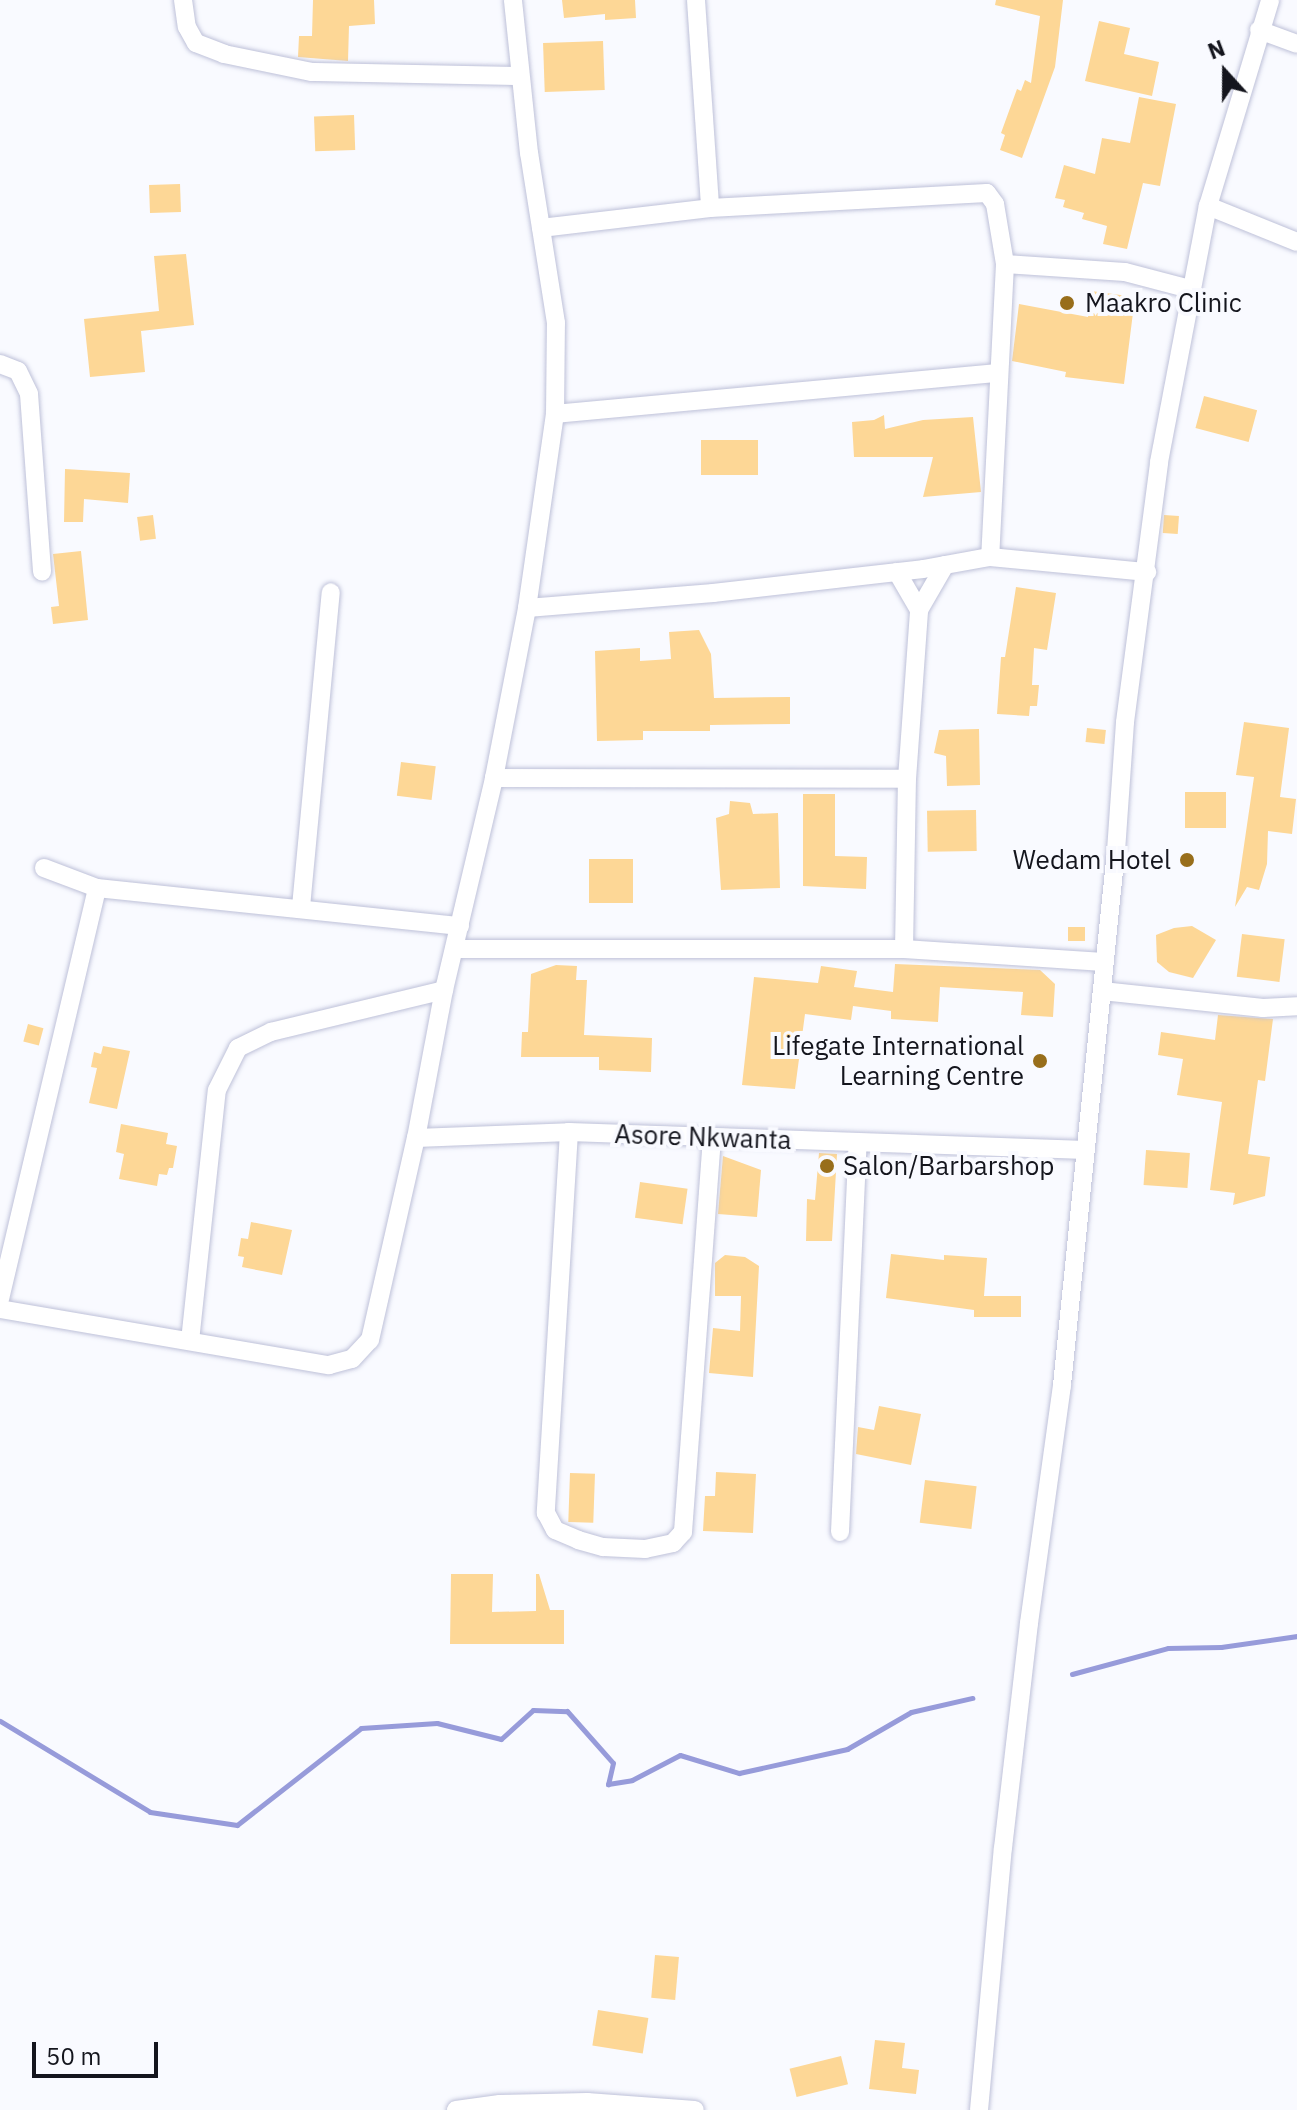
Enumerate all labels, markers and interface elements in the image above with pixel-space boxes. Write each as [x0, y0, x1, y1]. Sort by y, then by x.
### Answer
north arrow [1185, 32, 1265, 112]
text: N [1204, 33, 1229, 66]
place label: Maakro Clinic [1085, 287, 1242, 319]
marker: Maakro Clinic [1056, 292, 1078, 314]
place label: Wedam Hotel [1013, 844, 1171, 876]
marker: Wedam Hotel [1178, 851, 1196, 869]
place label: Lifegate International Learning Centre [772, 1030, 1024, 1092]
marker: Lifegate International Learning Centre [1031, 1052, 1049, 1070]
street label: Asore Nkwanta [614, 1118, 792, 1156]
place label: Salon/Barbarshop [843, 1150, 1054, 1182]
marker: Salon/Barbarshop [818, 1157, 836, 1175]
scale bar [36, 2026, 162, 2076]
text: 50 m [46, 2040, 101, 2072]

